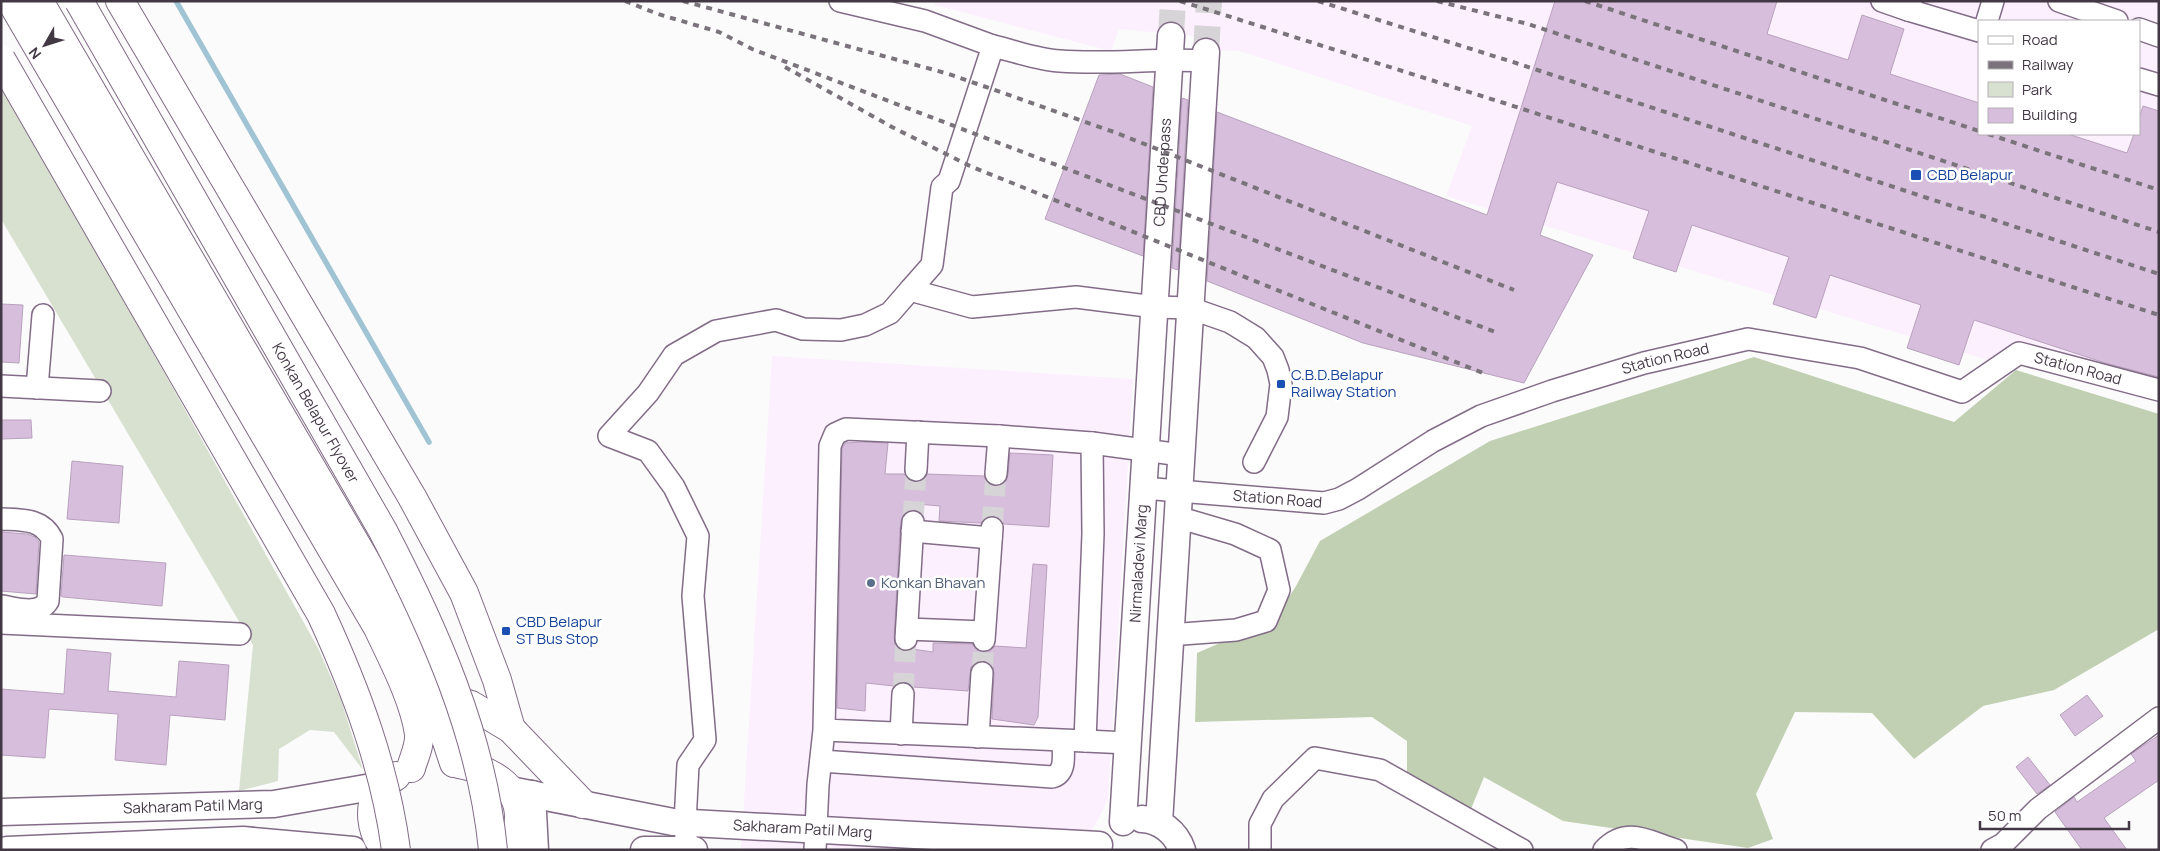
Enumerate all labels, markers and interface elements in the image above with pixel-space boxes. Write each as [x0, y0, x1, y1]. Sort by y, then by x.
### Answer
north arrow [20, 20, 70, 70]
legend [1978, 20, 2140, 135]
text: Road [2022, 29, 2058, 50]
text: N [24, 44, 45, 63]
text: Railway [2022, 54, 2074, 75]
text: Park [2022, 79, 2052, 100]
text: Building [2022, 104, 2077, 125]
street label: CBD Underpass [1148, 117, 1176, 227]
place label: CBD Belapur [1927, 164, 2014, 185]
marker: CBD Belapur [1909, 168, 1923, 182]
street label: Station Road [1619, 337, 1711, 379]
street label: Konkan Belapur Flyover [267, 339, 365, 487]
street label: Station Road [2032, 346, 2124, 390]
place label: C.B.D.Belapur Railway Station [1291, 364, 1397, 402]
marker: C.B.D.Belapur Railway Station [1275, 378, 1287, 390]
street label: Station Road [1232, 484, 1323, 513]
street label: Nirmaladevi Marg [1124, 504, 1152, 623]
place label: Konkan Bhavan [881, 572, 985, 593]
marker: Konkan Bhavan [865, 577, 877, 589]
place label: CBD Belapur ST Bus Stop [516, 611, 603, 649]
marker: CBD Belapur ST Bus Stop [500, 625, 512, 637]
street label: Sakharam Patil Marg [123, 793, 263, 818]
scale bar [1980, 798, 2129, 830]
text: 50 m [1988, 805, 2022, 826]
street label: Sakharam Patil Marg [732, 814, 873, 843]

